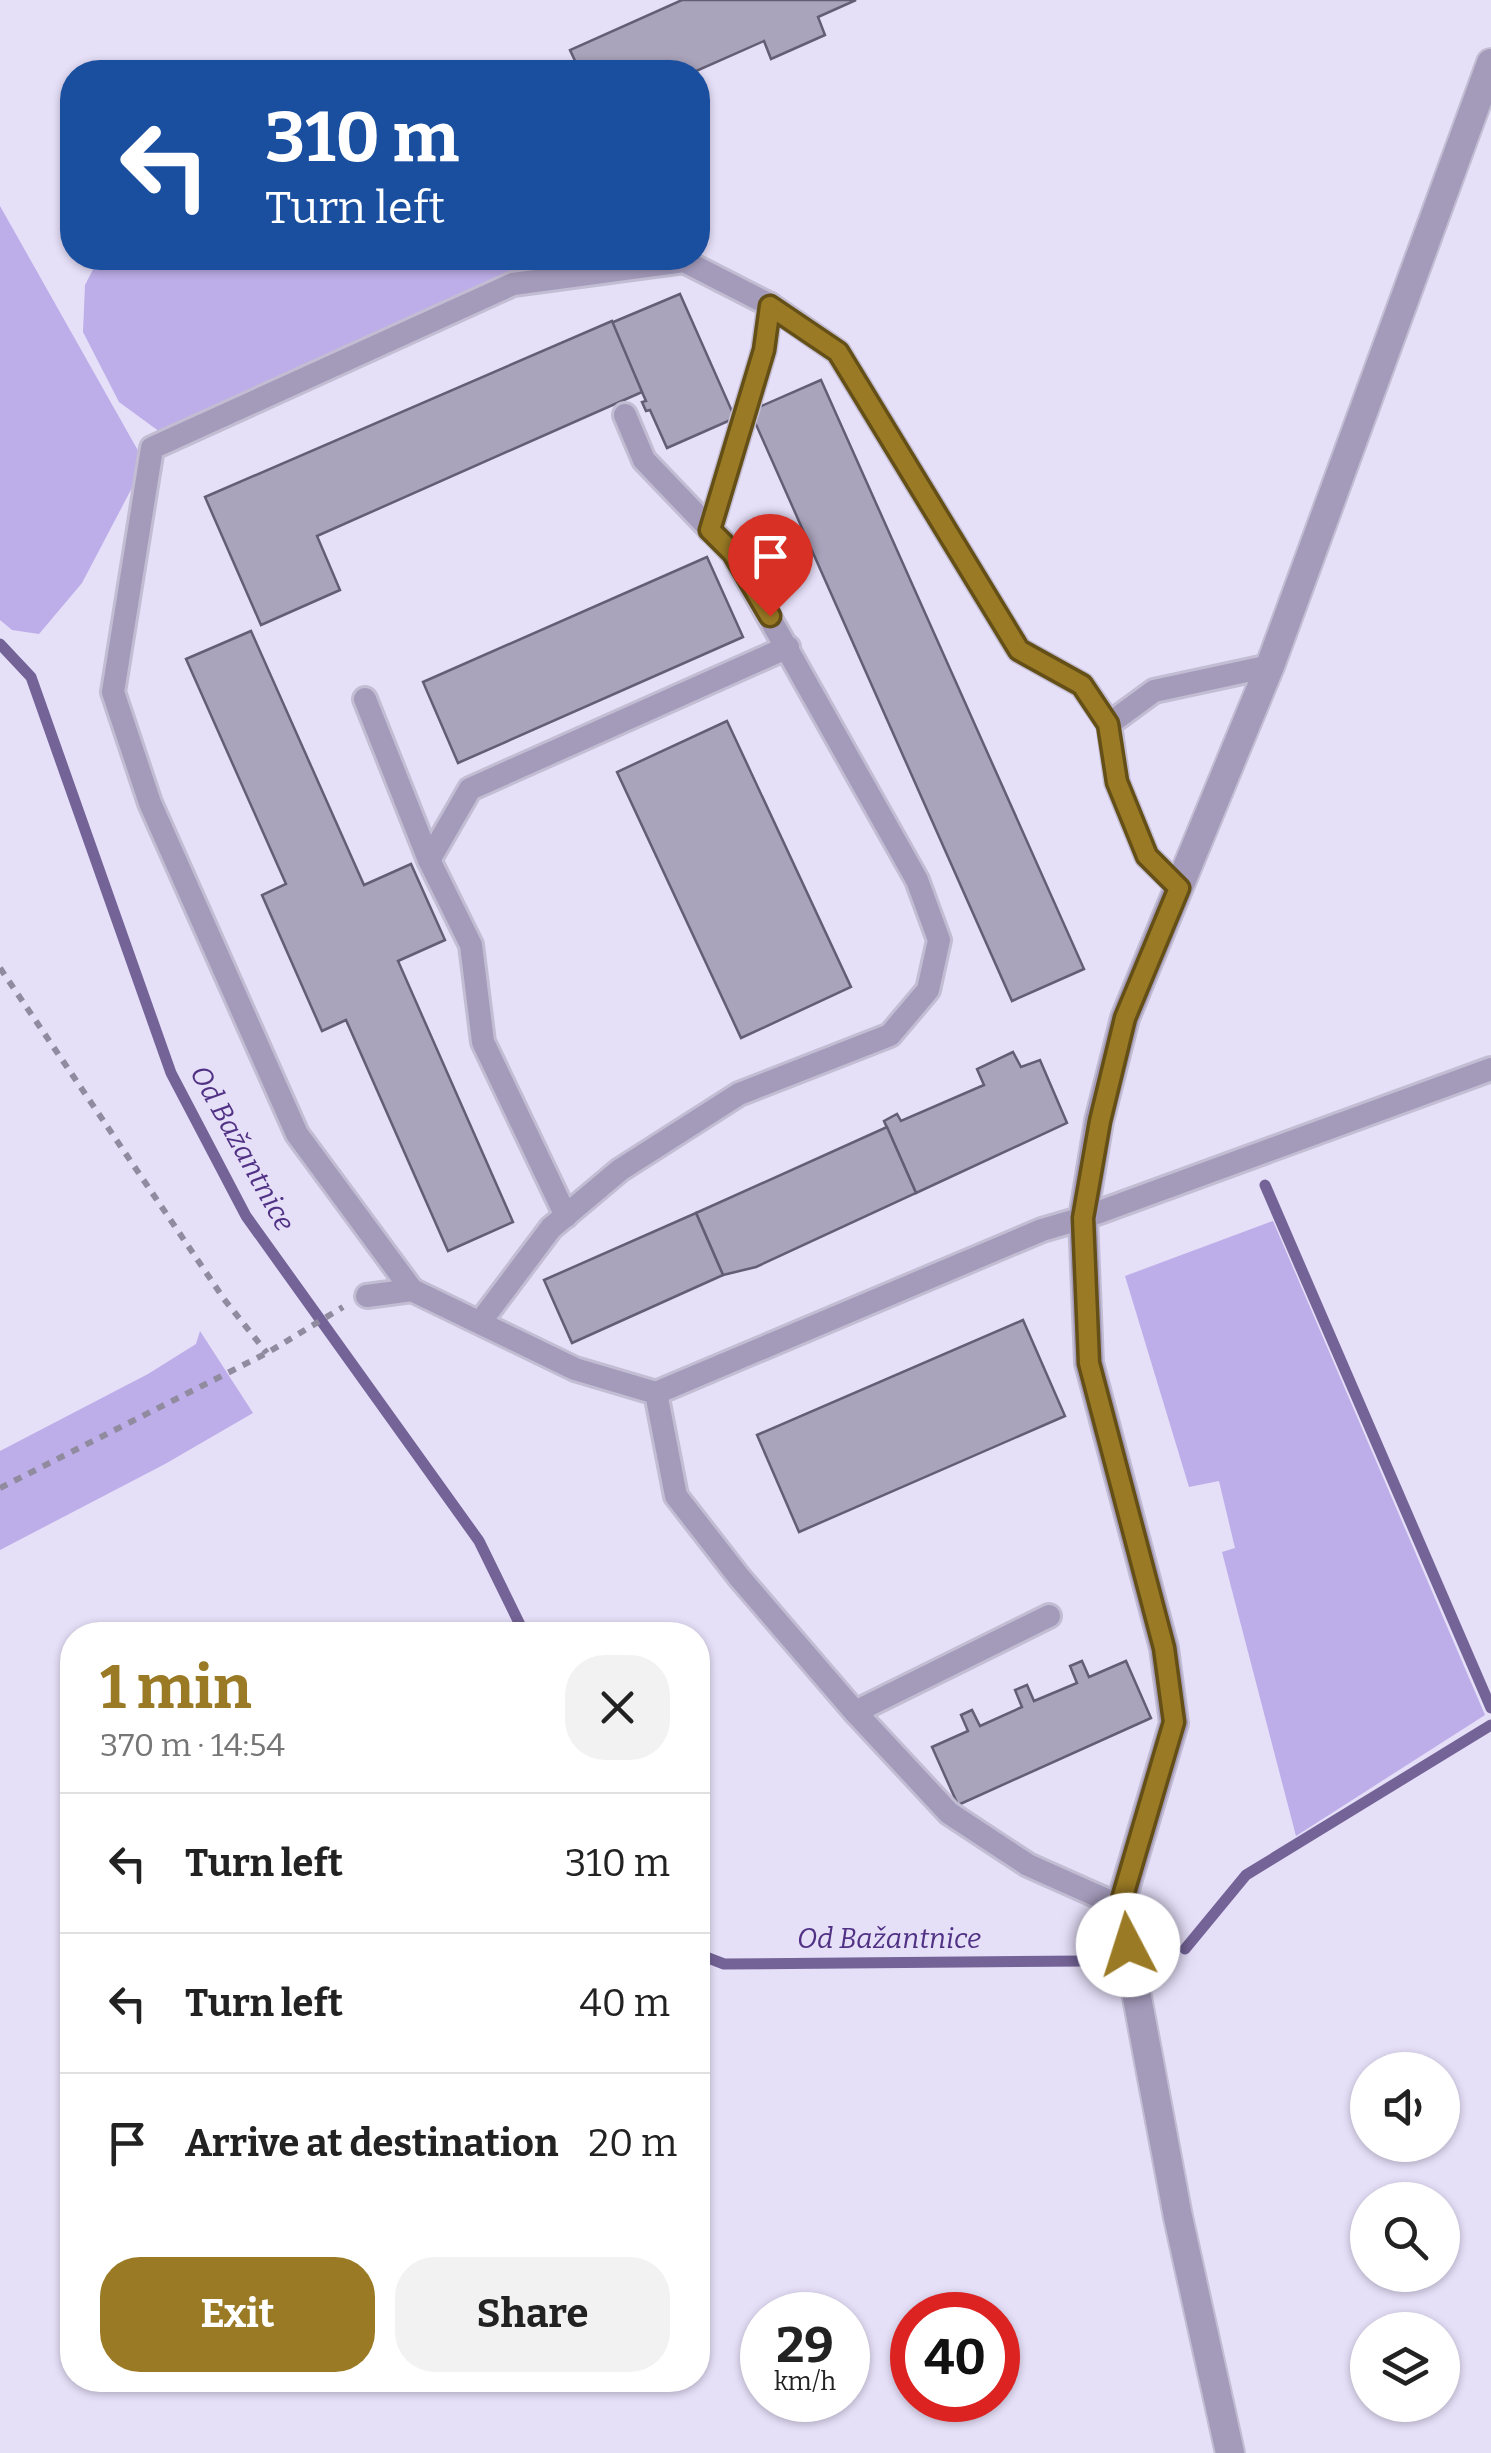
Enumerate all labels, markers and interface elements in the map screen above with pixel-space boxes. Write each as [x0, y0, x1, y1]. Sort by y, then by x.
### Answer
text: 310 m [265, 96, 459, 180]
icon: left [100, 100, 230, 230]
text: Turn left [265, 181, 445, 235]
pin [728, 514, 813, 617]
icon: arrive [743, 529, 798, 584]
water label: Od Bažantnice [183, 1060, 302, 1237]
text: 1 min [100, 1652, 252, 1724]
button: close [565, 1655, 670, 1760]
text: 370 m · 14:54 [100, 1726, 285, 1764]
icon: left [100, 1836, 155, 1891]
text: Turn left [185, 1840, 343, 1886]
text: 310 m [565, 1840, 670, 1886]
position arrow [1076, 1893, 1180, 1997]
water label: Od Bažantnice [797, 1922, 981, 1955]
icon: left [100, 1976, 155, 2031]
text: Turn left [185, 1980, 343, 2026]
text: 40 m [580, 1980, 670, 2026]
map controls [1350, 2052, 1460, 2422]
button: sound [1350, 2052, 1460, 2162]
icon: arrive [100, 2116, 155, 2171]
text: Arrive at destination [185, 2120, 558, 2166]
text: 20 m [588, 2120, 677, 2166]
button: search [1350, 2182, 1460, 2292]
button: Exit [100, 2257, 375, 2372]
button: Share [395, 2257, 670, 2372]
speed limit sign: 40 [890, 2292, 1020, 2422]
button: layers [1350, 2312, 1460, 2422]
text: 29 [776, 2315, 834, 2375]
text: km/h [774, 2367, 836, 2397]

